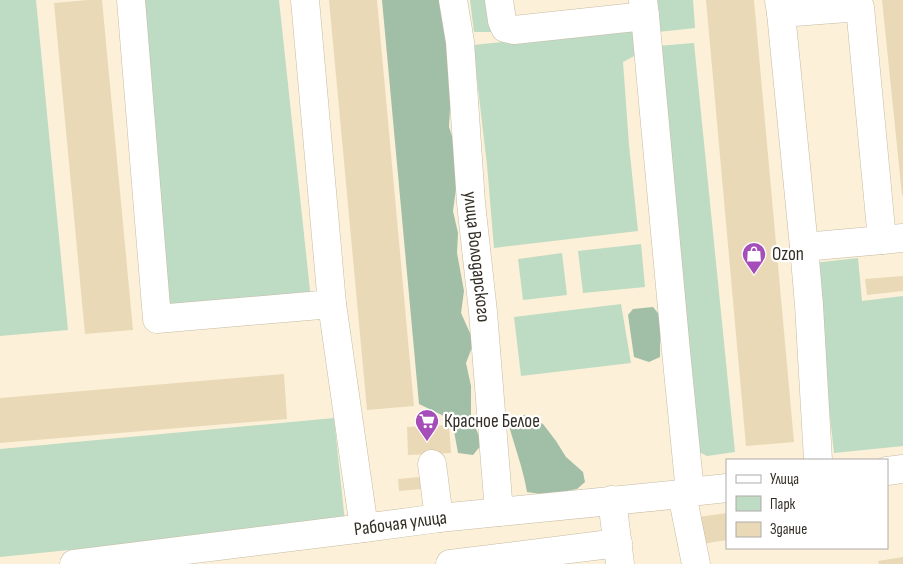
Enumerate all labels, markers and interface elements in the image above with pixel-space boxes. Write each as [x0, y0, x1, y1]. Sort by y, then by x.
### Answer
street label: улица Володарского [459, 190, 495, 323]
shop icon: Ozon [741, 241, 767, 275]
place label: Ozon [772, 243, 804, 266]
supermarket icon: Красное Белое [414, 408, 440, 442]
place label: Красное Белое [444, 410, 540, 433]
legend [726, 459, 888, 549]
text: Улица [770, 470, 799, 489]
text: Парк [770, 495, 796, 514]
street label: Рабочая улица [353, 506, 448, 541]
text: Здание [770, 520, 807, 539]

